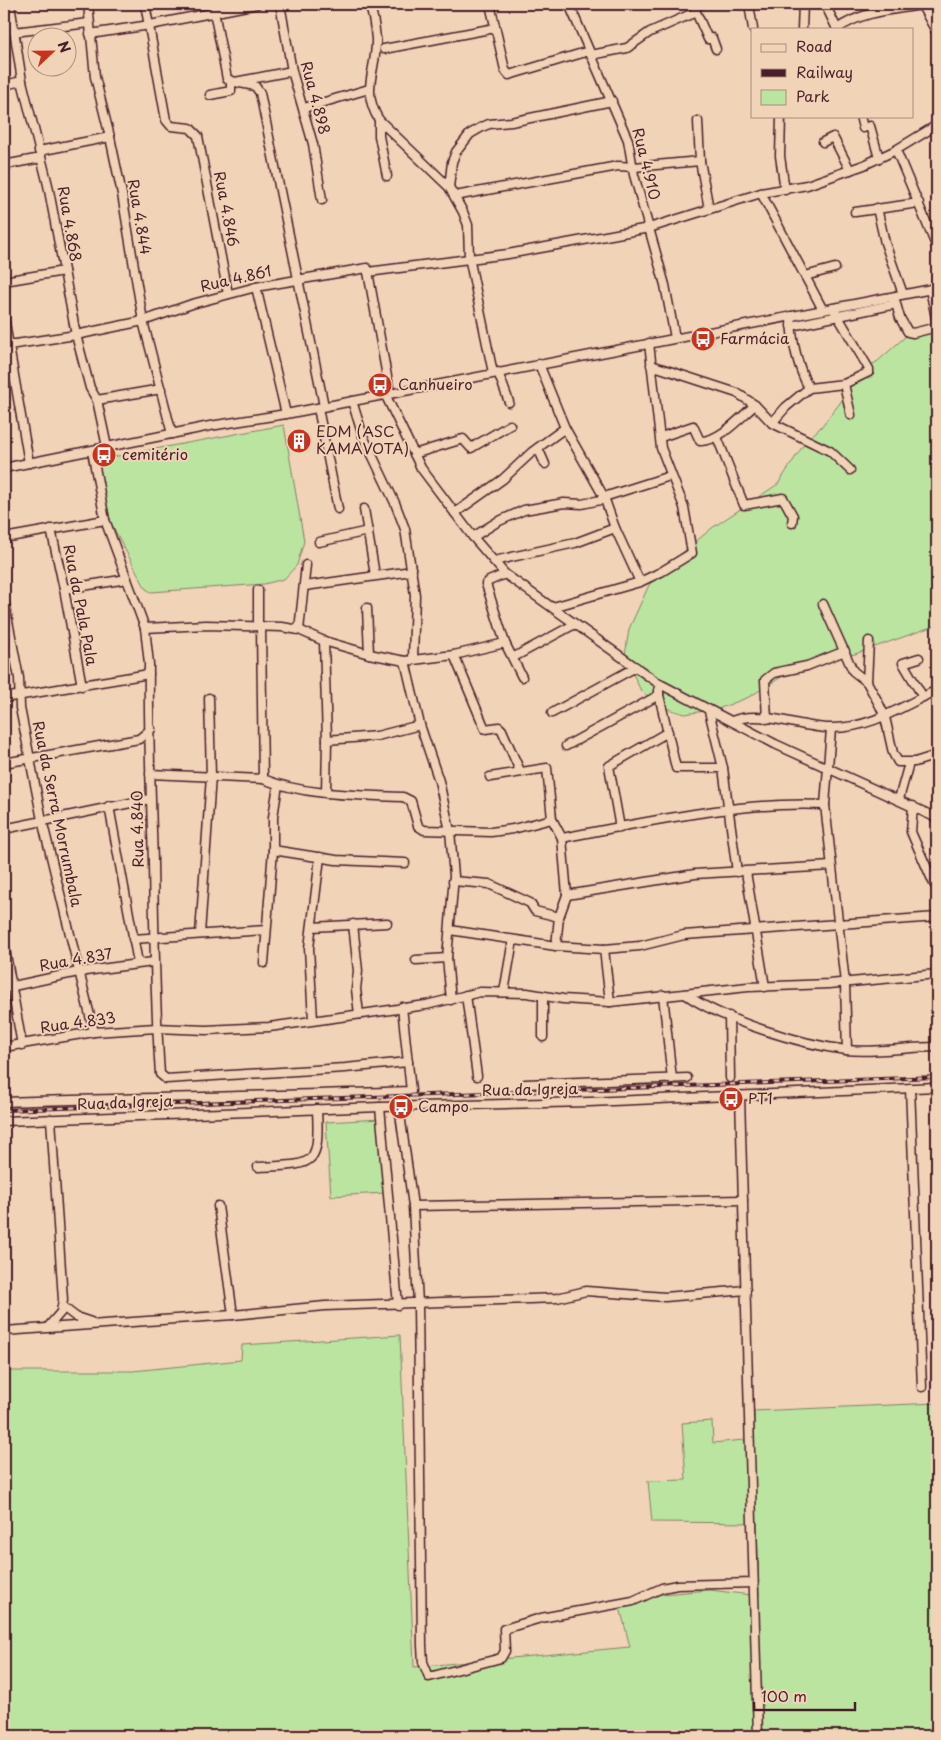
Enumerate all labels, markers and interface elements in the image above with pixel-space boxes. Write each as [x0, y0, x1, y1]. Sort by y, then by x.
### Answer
north arrow [28, 28, 78, 78]
legend [751, 28, 914, 118]
text: Road [796, 34, 832, 57]
text: N [53, 38, 76, 56]
street label: Rua 4.898 [296, 58, 337, 137]
text: Railway [796, 60, 853, 83]
text: Park [796, 84, 830, 107]
street label: Rua 4.910 [627, 125, 667, 202]
street label: Rua 4.846 [209, 169, 246, 248]
street label: Rua 4.844 [123, 177, 158, 256]
street label: Rua 4.868 [53, 184, 88, 263]
street label: Rua 4.861 [198, 258, 274, 297]
bus stop icon: Farmácia [690, 326, 716, 352]
place label: Farmácia [720, 326, 790, 349]
bus stop icon: Canhueiro [367, 372, 393, 398]
place label: Canhueiro [398, 372, 473, 395]
place label: EDM (ASC KAMAVOTA) [316, 419, 409, 459]
building icon: EDM (ASC KAMAVOTA) [286, 428, 312, 454]
bus stop icon: cemitério [91, 442, 117, 468]
place label: cemitério [122, 442, 188, 465]
street label: Rua da Pala Pala [58, 542, 105, 668]
street label: Rua da Serra Morrumbala [28, 719, 90, 909]
street label: Rua 4.840 [124, 790, 149, 868]
street label: Rua 4.837 [37, 941, 114, 976]
street label: Rua 4.833 [39, 1005, 117, 1038]
street label: Rua da Igreja [482, 1076, 579, 1101]
bus stop icon: PT1 [718, 1086, 744, 1112]
place label: PT1 [748, 1086, 773, 1109]
street label: Rua da Igreja [77, 1088, 174, 1115]
bus stop icon: Campo [388, 1094, 414, 1120]
place label: Campo [418, 1094, 469, 1117]
scale bar [754, 1680, 855, 1712]
text: 100 m [761, 1684, 807, 1707]

